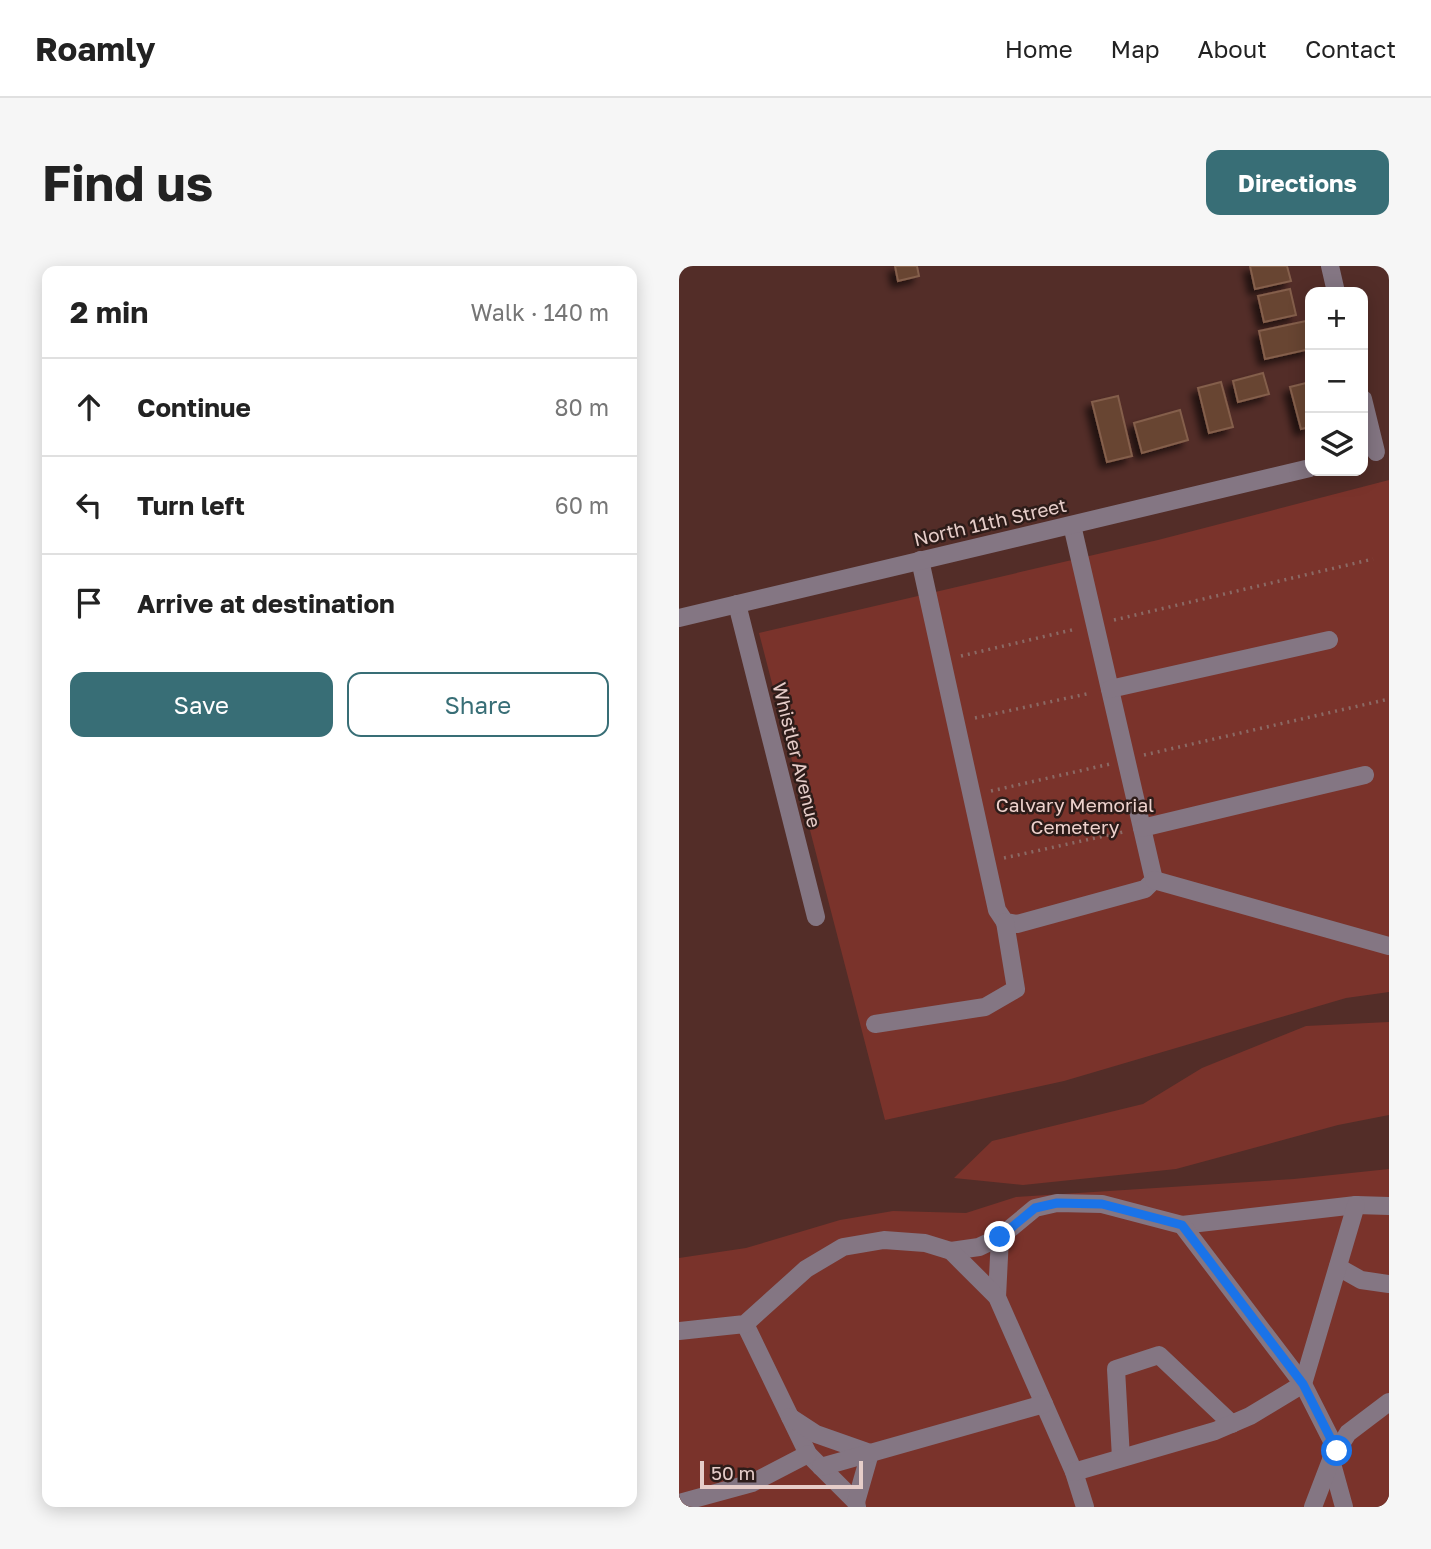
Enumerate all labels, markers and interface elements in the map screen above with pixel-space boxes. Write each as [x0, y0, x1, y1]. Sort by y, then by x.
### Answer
text: Roamly [35, 29, 155, 68]
text: Home [1005, 34, 1073, 63]
text: Map [1111, 34, 1160, 63]
text: About [1198, 34, 1267, 63]
text: Contact [1305, 34, 1396, 63]
button: Directions [1206, 150, 1389, 215]
text: Find us [42, 153, 213, 212]
map controls [1305, 287, 1368, 476]
button: + [1305, 287, 1368, 350]
text: 2 min [70, 294, 148, 330]
text: Walk · 140 m [471, 298, 609, 326]
button: − [1305, 350, 1368, 413]
icon: ahead [70, 388, 108, 426]
text: Continue [137, 392, 251, 423]
text: 80 m [555, 393, 609, 421]
button: layers [1305, 413, 1368, 476]
icon: left [70, 486, 108, 524]
text: Turn left [137, 490, 245, 521]
text: 60 m [555, 491, 609, 519]
street label: North 11th Street [911, 493, 1069, 550]
icon: arrive [70, 584, 108, 622]
text: Arrive at destination [137, 588, 395, 619]
button: Save [70, 672, 333, 737]
button: Share [347, 672, 609, 737]
street label: Whistler Avenue [768, 680, 827, 830]
park label: Calvary Memorial Cemetery [996, 793, 1154, 838]
route end [984, 1221, 1015, 1252]
route start [1321, 1435, 1352, 1466]
scale bar [700, 1458, 863, 1490]
text: 50 m [711, 1461, 755, 1484]

